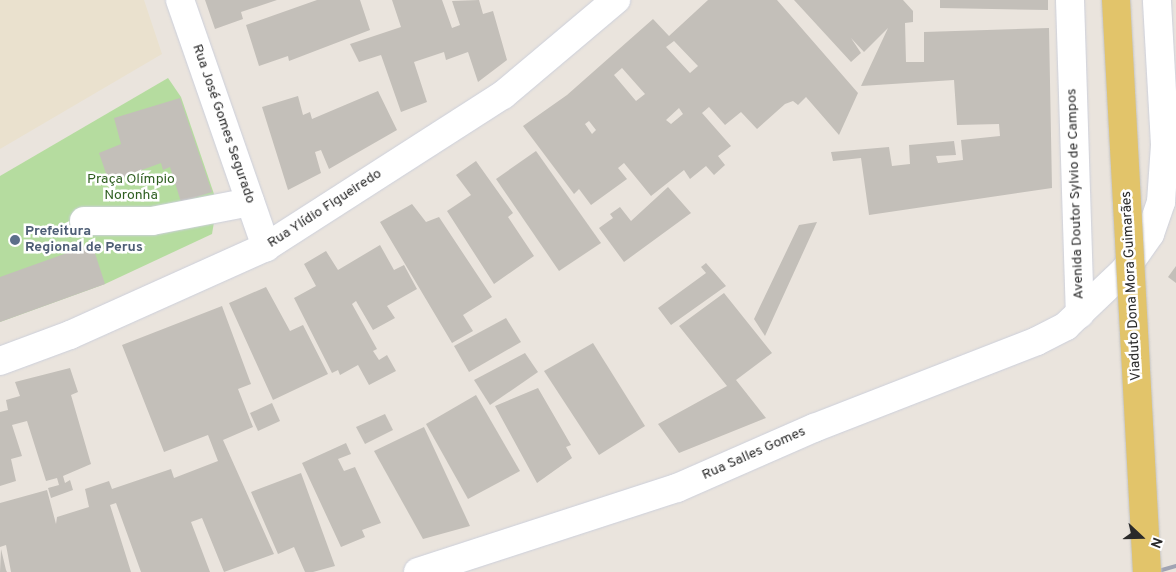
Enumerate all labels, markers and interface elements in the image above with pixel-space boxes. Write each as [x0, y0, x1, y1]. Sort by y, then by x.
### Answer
street label: Rua José Gomes Segurado [188, 42, 258, 206]
street label: Avenida Doutor Sylvio de Campos [1064, 88, 1088, 300]
street label: Rua Ylídio Figueiredo [265, 166, 385, 252]
park label: Praça Olímpio Noronha [87, 172, 175, 204]
street label: Viaduto Dona Mora Guimarães [1119, 191, 1145, 381]
place label: Prefeitura Regional de Perus [25, 224, 143, 256]
marker: Prefeitura Regional de Perus [9, 234, 21, 246]
street label: Rua Salles Gomes [700, 424, 808, 484]
north arrow [1116, 512, 1166, 562]
text: N [1146, 535, 1165, 550]

